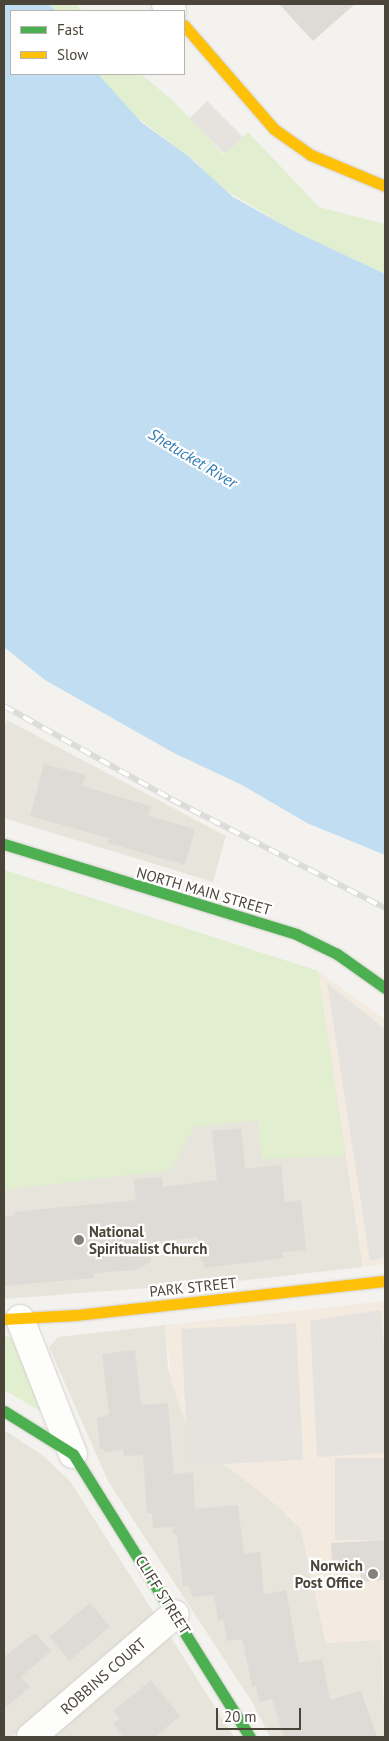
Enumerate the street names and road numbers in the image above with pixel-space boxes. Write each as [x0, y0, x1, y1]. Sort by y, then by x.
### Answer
street label: NORTH MAIN STREET [134, 863, 274, 919]
street label: PARK STREET [148, 1273, 238, 1301]
street label: CLIFF STREET [132, 1552, 194, 1638]
street label: ROBBINS COURT [57, 1634, 149, 1718]

